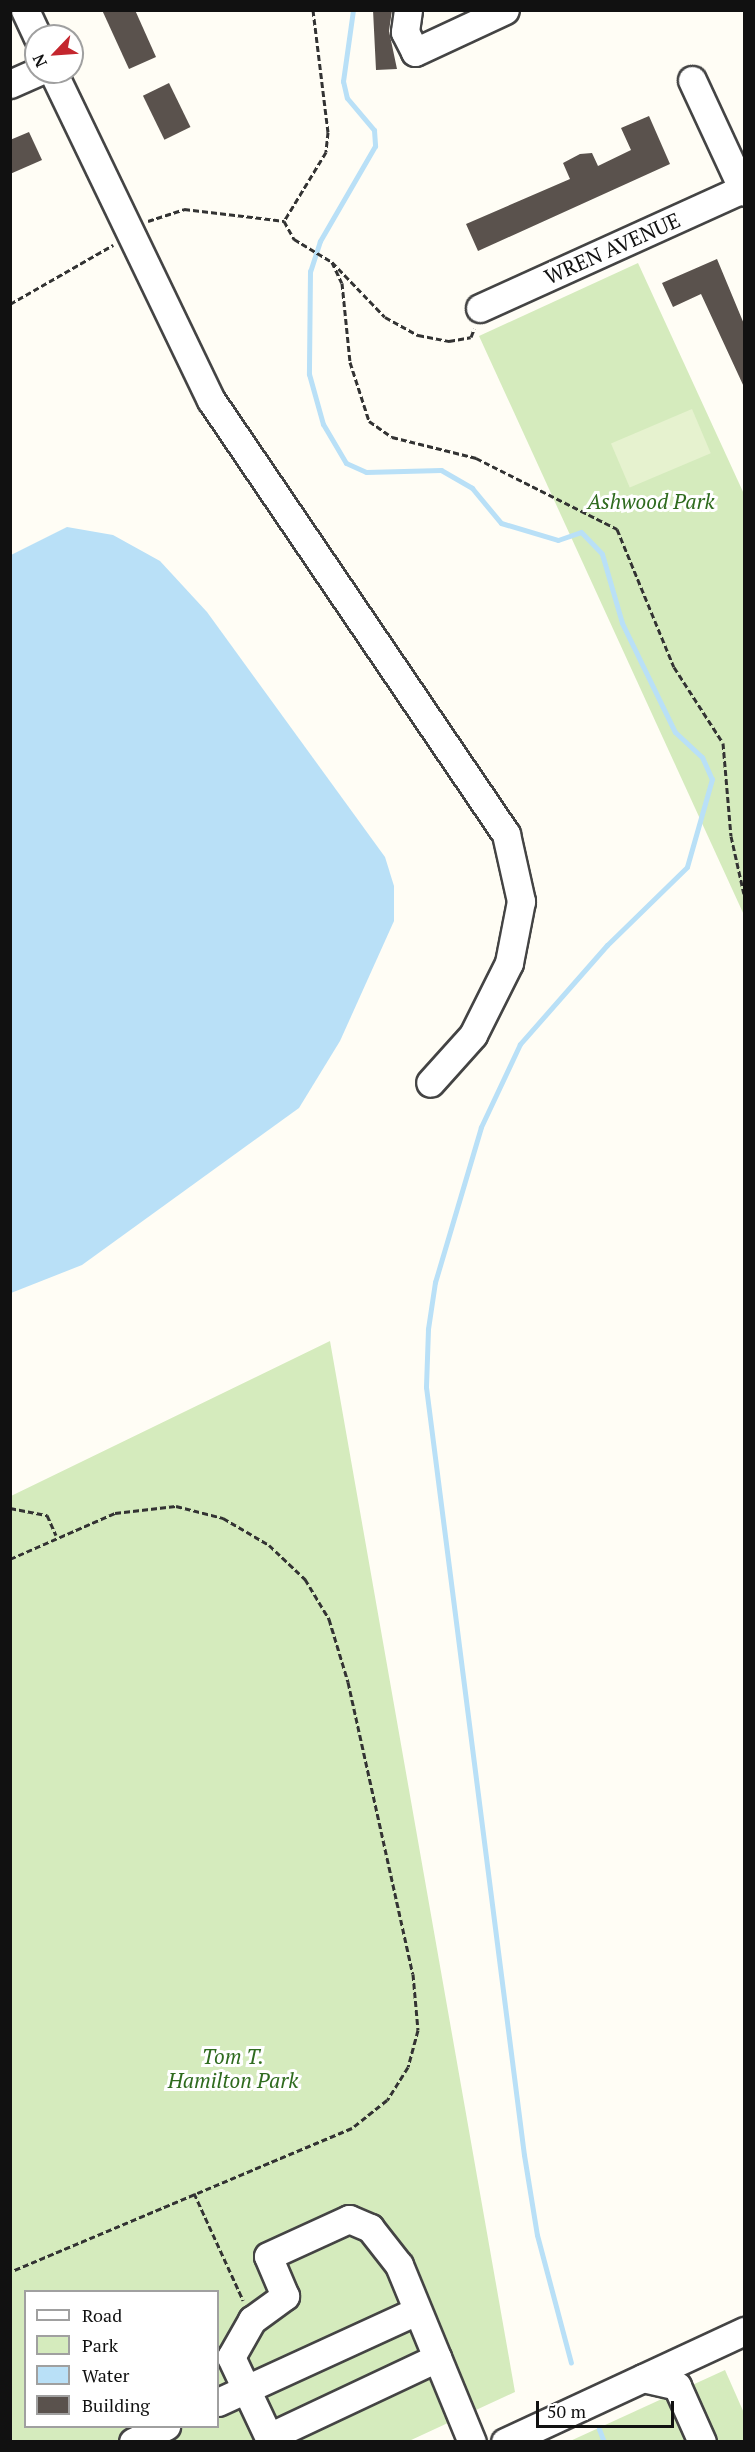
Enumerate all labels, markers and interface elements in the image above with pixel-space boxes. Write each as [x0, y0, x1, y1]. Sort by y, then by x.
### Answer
north arrow [24, 24, 84, 84]
text: N [27, 51, 52, 71]
street label: WREN AVENUE [540, 207, 684, 289]
park label: Ashwood Park [587, 488, 715, 514]
park label: Tom T. Hamilton Park [168, 2043, 298, 2093]
legend [24, 2290, 219, 2428]
text: Road [82, 2303, 122, 2327]
text: Park [82, 2333, 118, 2357]
text: Water [82, 2363, 129, 2387]
scale bar [539, 2389, 677, 2427]
text: Building [82, 2393, 150, 2417]
text: 50 m [547, 2399, 586, 2423]

